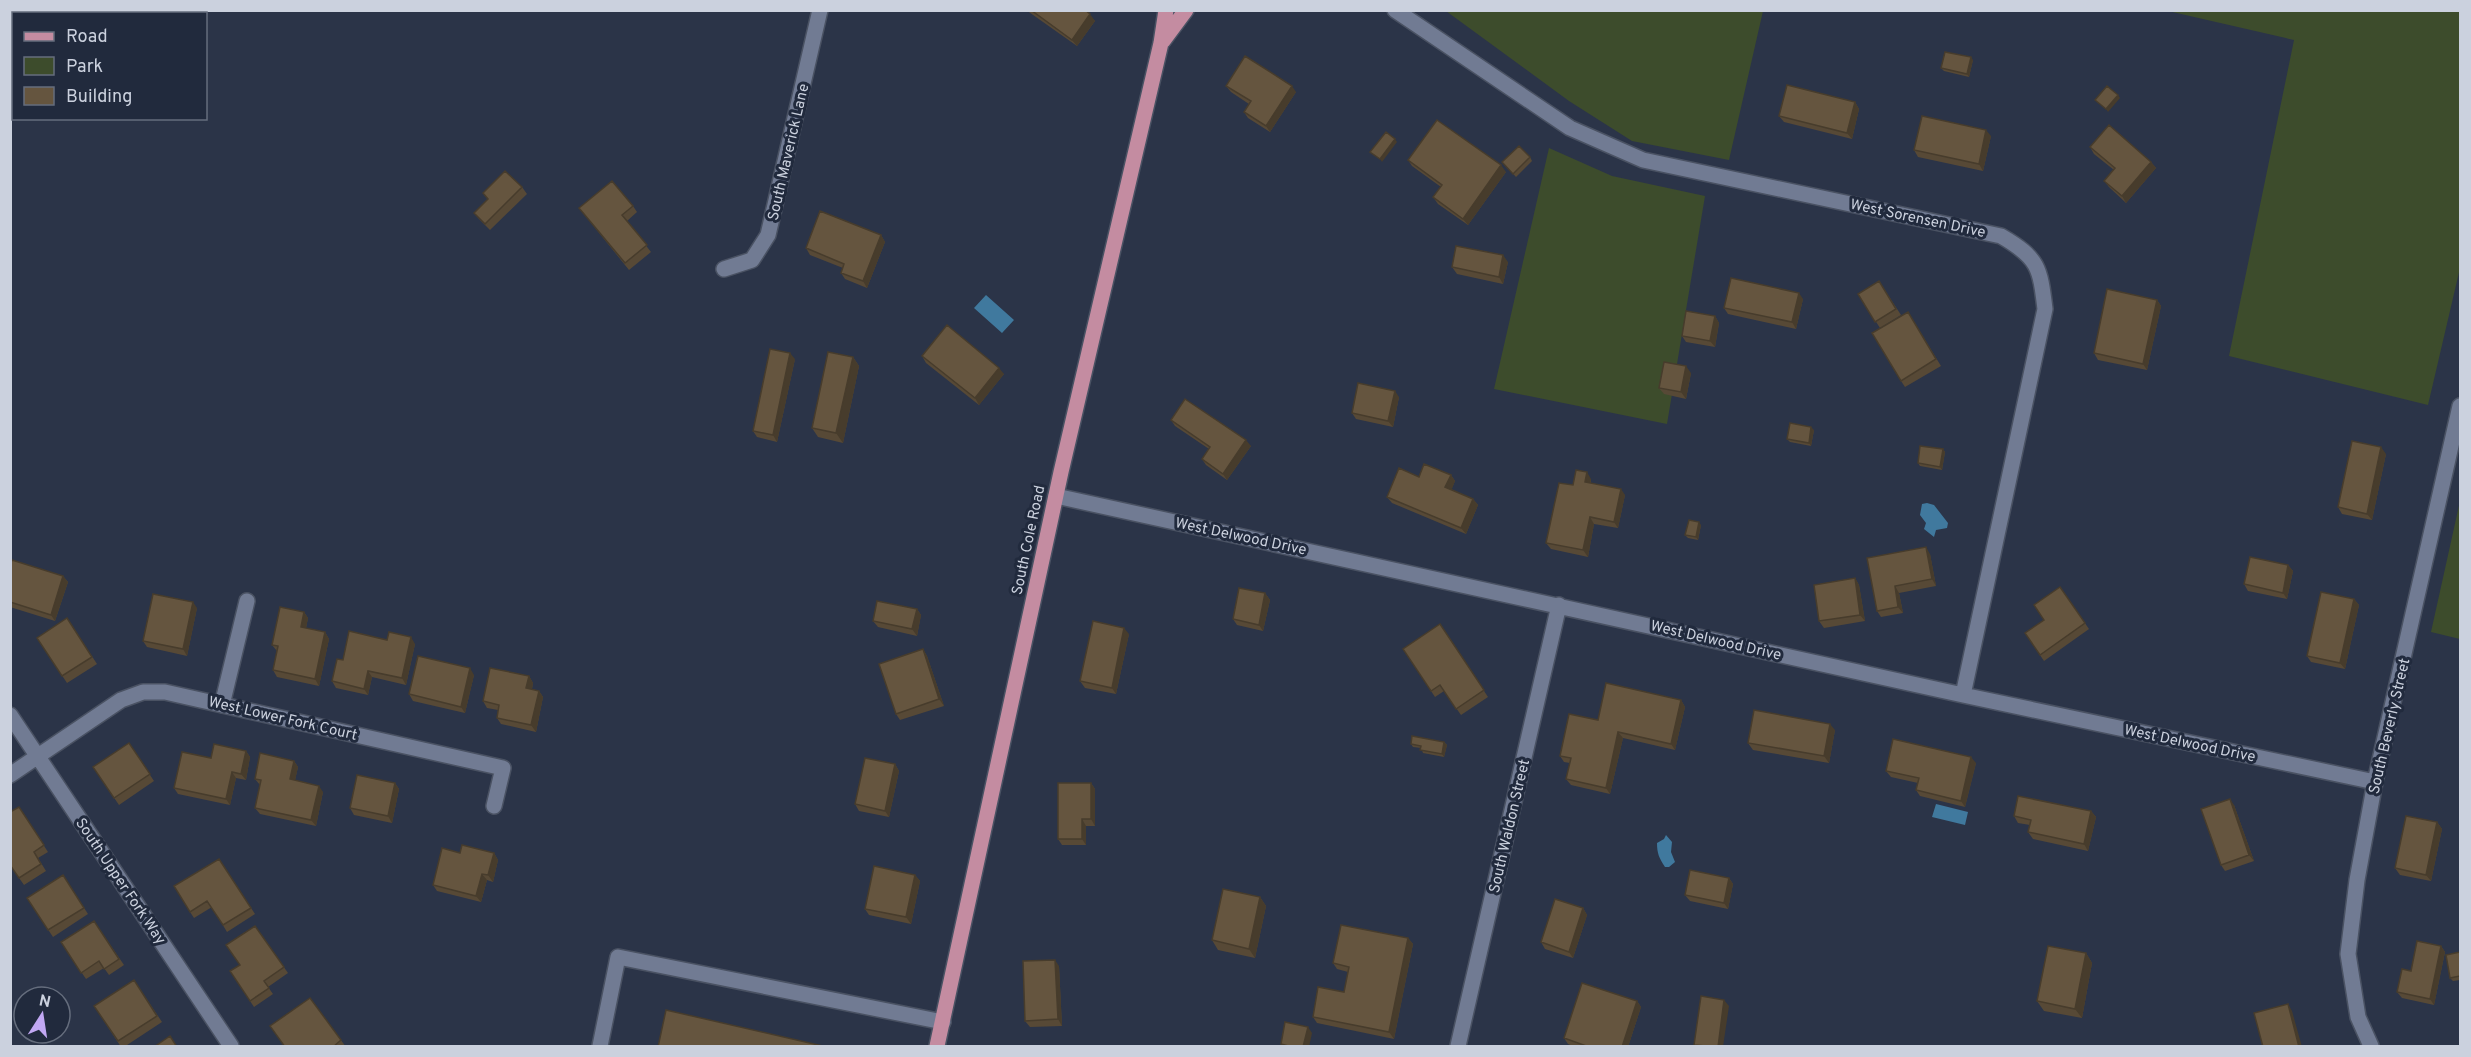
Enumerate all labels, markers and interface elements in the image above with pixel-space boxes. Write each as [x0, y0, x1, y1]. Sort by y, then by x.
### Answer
legend [12, 12, 207, 120]
text: Road [66, 26, 108, 49]
text: Park [66, 56, 103, 79]
street label: South Maverick Lane [764, 82, 814, 223]
text: Building [66, 86, 132, 109]
street label: West Sorensen Drive [1848, 196, 1987, 243]
street label: South Cole Road [1009, 484, 1050, 597]
street label: West Delwood Drive [1173, 514, 1308, 561]
street label: West Delwood Drive [1648, 617, 1783, 666]
street label: South Beverly Street [2366, 657, 2415, 796]
street label: West Lower Fork Court [206, 693, 359, 746]
street label: West Delwood Drive [2122, 721, 2257, 768]
street label: South Waldon Street [1486, 758, 1535, 895]
street label: South Upper Fork Way [70, 815, 169, 949]
north arrow [12, 985, 72, 1045]
text: N [37, 991, 52, 1013]

